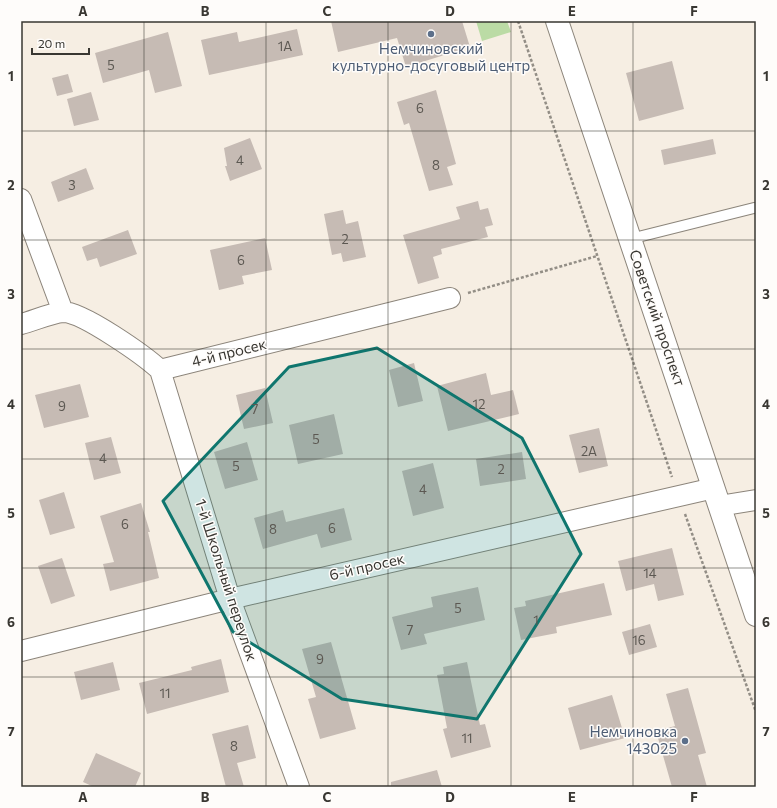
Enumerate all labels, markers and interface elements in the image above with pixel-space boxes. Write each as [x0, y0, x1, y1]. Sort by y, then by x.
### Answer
text: A [78, 3, 88, 19]
text: B [201, 3, 210, 19]
text: C [323, 3, 332, 19]
text: D [445, 3, 455, 19]
text: E [568, 3, 576, 19]
text: F [690, 3, 698, 19]
marker: Немчиновский культурно-досуговый центр [426, 29, 436, 39]
scale bar [32, 30, 89, 56]
text: 20 m [38, 36, 65, 50]
house number: 1А [278, 38, 292, 54]
place label: Немчиновский культурно-досуговый центр [332, 39, 530, 74]
house number: 5 [107, 57, 115, 73]
text: 1 [8, 68, 14, 84]
text: 1 [763, 68, 769, 84]
house number: 6 [416, 100, 424, 116]
house number: 4 [236, 152, 244, 168]
house number: 8 [432, 157, 440, 173]
text: 2 [7, 177, 15, 193]
house number: 3 [68, 177, 76, 193]
text: 2 [762, 177, 770, 193]
house number: 2 [341, 231, 349, 247]
street label: Советский проспект [626, 247, 690, 388]
house number: 6 [237, 252, 245, 268]
text: 3 [7, 286, 15, 302]
text: 3 [762, 286, 770, 302]
street label: 4-й просек [189, 334, 268, 370]
text: 4 [7, 396, 15, 412]
house number: 12 [473, 396, 485, 412]
text: 4 [762, 396, 770, 412]
house number: 9 [58, 398, 66, 414]
house number: 7 [252, 401, 259, 417]
house number: 5 [312, 431, 320, 447]
house number: 2А [581, 443, 597, 459]
house number: 4 [99, 450, 107, 466]
house number: 5 [232, 458, 240, 474]
house number: 2 [497, 461, 505, 477]
house number: 4 [419, 481, 427, 497]
street label: 1-й Школьный переулок [192, 496, 262, 663]
text: 5 [7, 505, 15, 521]
text: 5 [762, 505, 770, 521]
house number: 6 [121, 516, 129, 532]
house number: 6 [328, 520, 336, 536]
house number: 8 [269, 521, 277, 537]
street label: 6-й просек [327, 549, 406, 583]
house number: 14 [643, 565, 657, 581]
house number: 5 [454, 600, 462, 616]
house number: 1 [533, 612, 539, 628]
text: 6 [7, 614, 15, 630]
text: 6 [762, 614, 770, 630]
house number: 7 [407, 622, 414, 638]
house number: 16 [632, 632, 646, 648]
house number: 9 [316, 651, 324, 667]
house number: 11 [159, 685, 171, 701]
place label: Немчиновка 143025 [589, 722, 677, 757]
text: 7 [7, 723, 15, 739]
text: 7 [762, 723, 770, 739]
house number: 11 [461, 730, 473, 746]
marker: Немчиновка 143025 [680, 736, 690, 746]
house number: 8 [230, 738, 238, 754]
text: A [78, 789, 88, 805]
text: B [201, 789, 210, 805]
text: C [323, 789, 332, 805]
text: D [445, 789, 455, 805]
text: E [568, 789, 576, 805]
text: F [690, 789, 698, 805]

